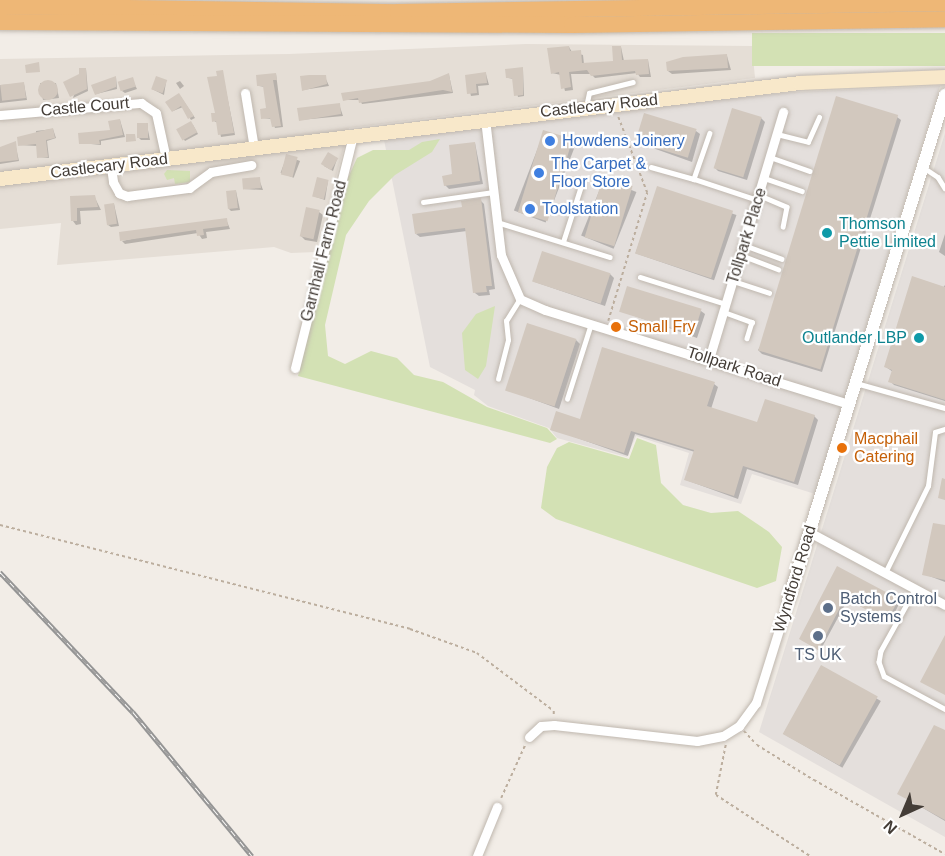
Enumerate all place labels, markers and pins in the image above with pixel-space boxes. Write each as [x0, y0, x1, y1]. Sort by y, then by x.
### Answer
place label: Howdens Joinery [562, 131, 685, 151]
marker: Howdens Joinery [543, 134, 557, 148]
place label: The Carpet & Floor Store [551, 154, 646, 192]
marker: The Carpet & Floor Store [532, 166, 546, 180]
place label: Toolstation [542, 199, 618, 219]
marker: Toolstation [523, 202, 537, 216]
place label: Thomson Pettie Limited [839, 214, 936, 252]
marker: Thomson Pettie Limited [820, 226, 834, 240]
place label: Small Fry [628, 317, 696, 337]
marker: Small Fry [609, 320, 623, 334]
place label: Outlander LBP [802, 328, 907, 348]
marker: Outlander LBP [912, 331, 926, 345]
place label: Macphail Catering [854, 429, 918, 467]
marker: Macphail Catering [835, 441, 849, 455]
place label: Batch Control Systems [840, 589, 937, 627]
marker: Batch Control Systems [821, 601, 835, 615]
marker: TS UK [811, 629, 825, 643]
place label: TS UK [794, 645, 842, 665]

